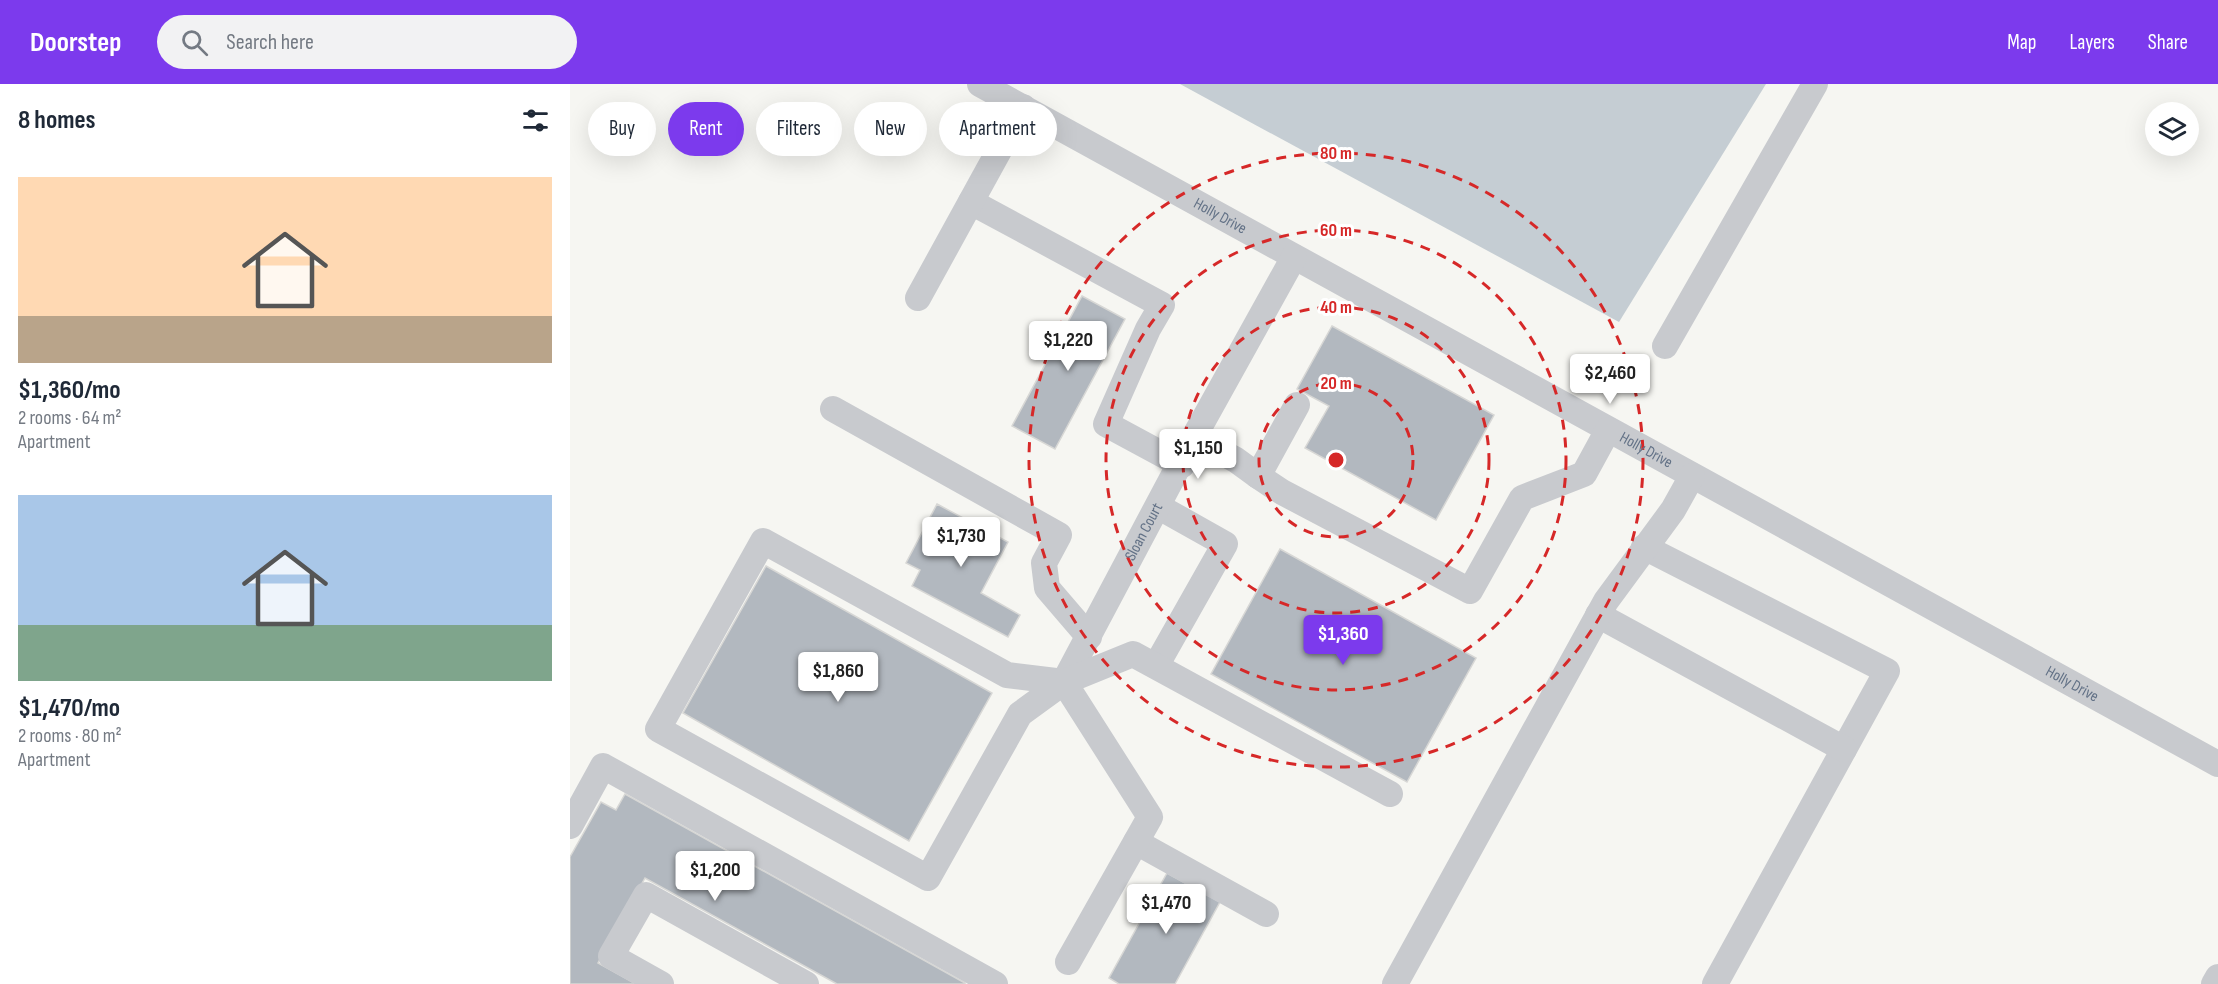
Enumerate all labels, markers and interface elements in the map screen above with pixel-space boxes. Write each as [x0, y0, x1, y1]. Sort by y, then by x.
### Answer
search box [157, 15, 577, 69]
text: Doorstep [30, 26, 121, 59]
icon: search [178, 26, 211, 59]
text: Search here [226, 29, 314, 56]
text: Map [2007, 30, 2036, 55]
text: Layers [2069, 30, 2115, 55]
text: Share [2148, 30, 2188, 55]
chip: Buy [588, 102, 656, 156]
chip: Rent [668, 102, 744, 156]
chip: Filters [756, 102, 842, 156]
chip: New [854, 102, 927, 156]
chip: Apartment [939, 102, 1057, 156]
map controls [2145, 102, 2199, 156]
button: layers [2145, 102, 2199, 156]
icon: filters [519, 104, 552, 137]
text: 8 homes [18, 105, 96, 136]
text: 80 m [1320, 143, 1352, 164]
street label: Holly Drive [1190, 194, 1250, 238]
icon: home [231, 216, 339, 324]
text: 60 m [1320, 220, 1352, 241]
text: 40 m [1320, 297, 1352, 318]
pin: $1,220 [1019, 321, 1117, 372]
text: $1,220 [1043, 328, 1093, 352]
pin: $2,460 [1561, 354, 1659, 405]
text: $2,460 [1584, 361, 1636, 385]
text: 20 m [1320, 373, 1352, 394]
text: $1,360/mo [18, 375, 121, 406]
text: 2 rooms · 64 m² [18, 406, 122, 430]
street label: Holly Drive [1616, 428, 1676, 472]
pin: $1,150 [1149, 429, 1247, 480]
text: Apartment [18, 430, 91, 454]
text: $1,150 [1173, 436, 1223, 460]
centre of rings [1326, 450, 1346, 470]
street label: Sloan Court [1121, 500, 1167, 564]
pin: $1,730 [912, 517, 1010, 568]
text: $1,730 [936, 524, 986, 548]
icon: home [231, 534, 339, 642]
pin: $1,360 [1294, 615, 1392, 666]
text: $1,360 [1318, 622, 1368, 646]
pin: $1,860 [789, 652, 887, 703]
text: $1,860 [812, 659, 864, 683]
street label: Holly Drive [2042, 662, 2102, 706]
text: $1,470/mo [18, 693, 120, 724]
text: 2 rooms · 80 m² [18, 724, 122, 748]
text: Apartment [18, 748, 91, 772]
pin: $1,200 [666, 851, 764, 902]
text: $1,200 [690, 858, 740, 882]
pin: $1,470 [1117, 884, 1215, 935]
text: $1,470 [1141, 891, 1191, 915]

